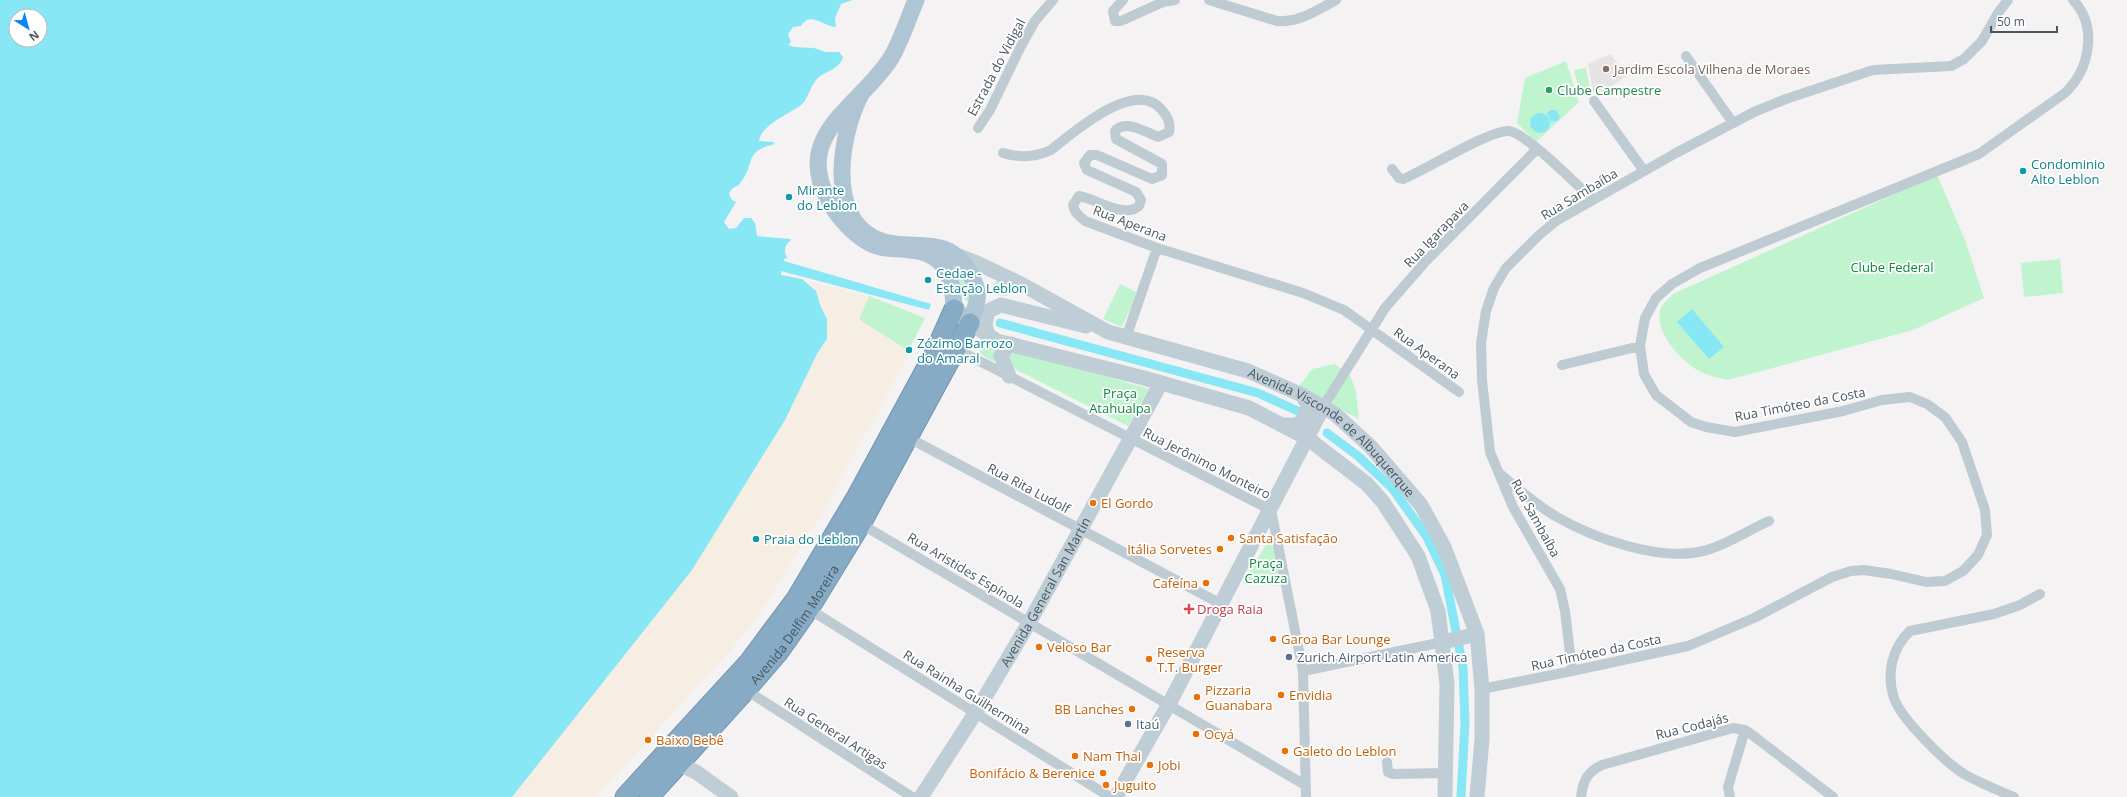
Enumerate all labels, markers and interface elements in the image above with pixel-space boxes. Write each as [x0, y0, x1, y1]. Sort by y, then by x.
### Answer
north arrow [8, 8, 48, 48]
scale bar [1991, 8, 2057, 34]
text: 50 m [1997, 13, 2025, 30]
street label: Estrada do Vidigal [963, 15, 1029, 119]
text: N [26, 28, 42, 45]
place label: Jardim Escola Vilhena de Moraes [1612, 60, 1810, 78]
marker: Jardim Escola Vilhena de Moraes [1601, 64, 1611, 74]
place label: Clube Campestre [1557, 81, 1661, 99]
marker: Clube Campestre [1544, 85, 1554, 95]
place label: Condominio Alto Leblon [2031, 155, 2105, 188]
street label: Rua Sambaíba [1537, 164, 1621, 224]
marker: Condominio Alto Leblon [2018, 166, 2028, 176]
place label: Mirante do Leblon [797, 181, 857, 214]
marker: Mirante do Leblon [784, 192, 794, 202]
street label: Rua Igarapava [1400, 197, 1472, 271]
street label: Rua Aperana [1090, 201, 1170, 245]
park label: Clube Federal [1850, 258, 1934, 276]
place label: Cedae - Estação Leblon [936, 264, 1027, 297]
marker: Cedae - Estação Leblon [923, 275, 933, 285]
street label: Rua Aperana [1390, 323, 1464, 383]
place label: Zózimo Barrozo do Amaral [917, 334, 1013, 367]
marker: Zózimo Barrozo do Amaral [904, 345, 914, 355]
street label: Avenida Visconde de Albuquerque [1245, 363, 1419, 501]
street label: Rua Timóteo da Costa [1733, 383, 1867, 425]
park label: Praça Atahualpa [1089, 384, 1151, 417]
street label: Rua Jerônimo Monteiro [1140, 423, 1274, 503]
street label: Rua Rita Ludolf [984, 459, 1074, 518]
street label: Rua Sambaíba [1507, 476, 1565, 560]
place label: El Gordo [1101, 494, 1153, 512]
marker: El Gordo [1088, 498, 1098, 508]
street label: Avenida General San Martin [996, 514, 1095, 670]
street label: Rua Aristides Espínola [904, 528, 1028, 612]
place label: Santa Satisfação [1239, 529, 1338, 547]
place label: Praia do Leblon [764, 530, 859, 548]
marker: Santa Satisfação [1226, 533, 1236, 543]
marker: Praia do Leblon [751, 534, 761, 544]
place label: Itália Sorvetes [1127, 540, 1212, 558]
marker: Itália Sorvetes [1215, 544, 1225, 554]
park label: Praça Cazuza [1245, 554, 1287, 587]
street label: Avenida Delfim Moreira [746, 561, 843, 688]
place label: Cafeína [1152, 574, 1198, 592]
marker: Cafeína [1201, 578, 1211, 588]
place label: Droga Raia [1197, 600, 1263, 618]
marker: Droga Raia [1184, 604, 1194, 614]
street label: Rua Timóteo da Costa [1529, 629, 1663, 675]
place label: Garoa Bar Lounge [1281, 630, 1391, 648]
marker: Garoa Bar Lounge [1268, 634, 1278, 644]
place label: Veloso Bar [1047, 638, 1112, 656]
marker: Veloso Bar [1034, 642, 1044, 652]
place label: Reserva T.T. Burger [1157, 643, 1224, 676]
street label: Rua Rainha Guilhermina [900, 645, 1034, 739]
place label: Zurich Airport Latin America [1297, 648, 1467, 666]
marker: Zurich Airport Latin America [1284, 652, 1294, 662]
marker: Reserva T.T. Burger [1144, 654, 1154, 664]
place label: Pizzaria Guanabara [1205, 681, 1273, 714]
place label: Envidia [1289, 686, 1332, 704]
marker: Envidia [1276, 690, 1286, 700]
marker: Pizzaria Guanabara [1192, 692, 1202, 702]
street label: Rua General Artigas [781, 693, 891, 773]
place label: BB Lanches [1054, 700, 1124, 718]
marker: BB Lanches [1127, 704, 1137, 714]
street label: Rua Codajás [1654, 708, 1730, 744]
place label: Itaú [1136, 715, 1159, 733]
marker: Itaú [1123, 719, 1133, 729]
place label: Ocyá [1204, 725, 1234, 743]
marker: Ocyá [1191, 729, 1201, 739]
place label: Baixo Bebê [656, 731, 724, 749]
marker: Baixo Bebê [643, 735, 653, 745]
place label: Galeto do Leblon [1293, 742, 1396, 760]
marker: Galeto do Leblon [1280, 746, 1290, 756]
place label: Nam Thai [1083, 747, 1141, 765]
marker: Nam Thai [1070, 751, 1080, 761]
place label: Jobi [1156, 756, 1181, 774]
marker: Jobi [1145, 760, 1155, 770]
place label: Bonifácio & Berenice [969, 764, 1095, 782]
marker: Bonifácio & Berenice [1098, 768, 1108, 778]
place label: Juguito [1112, 776, 1156, 794]
marker: Juguito [1101, 780, 1111, 790]

